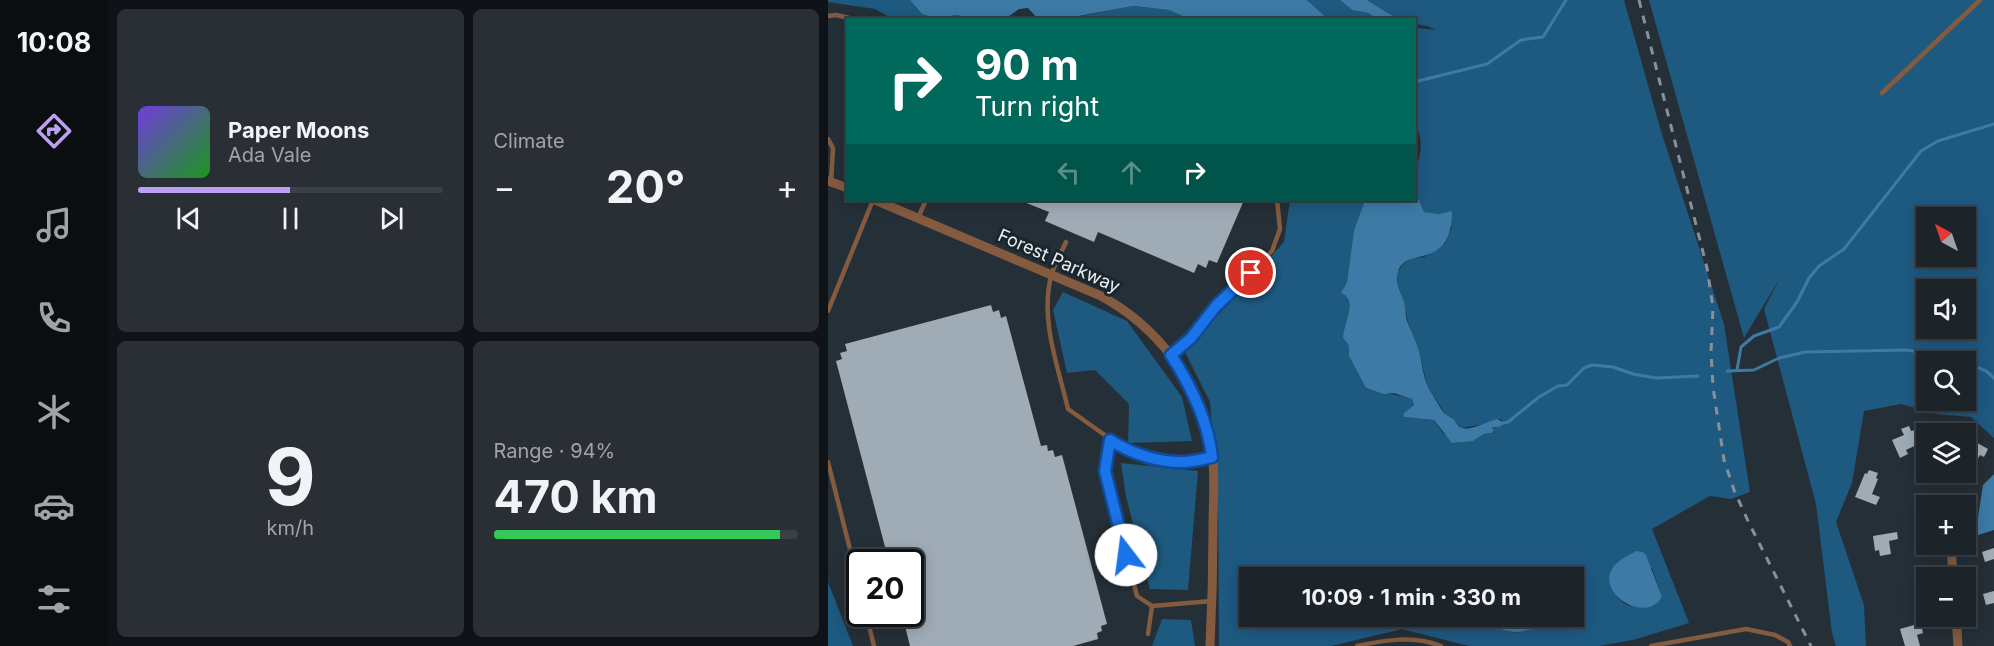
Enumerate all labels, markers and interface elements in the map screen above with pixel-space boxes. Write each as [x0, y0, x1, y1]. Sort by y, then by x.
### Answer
text: 10:08 [17, 26, 91, 59]
text: 90 m [975, 39, 1079, 90]
icon: right [876, 42, 954, 120]
text: Turn right [975, 90, 1099, 123]
icon: directions [33, 110, 75, 152]
text: Paper Moons [228, 117, 369, 143]
text: Climate [494, 129, 565, 153]
text: Ada Vale [228, 143, 311, 167]
icon: left [1052, 156, 1085, 189]
icon: ahead [1115, 156, 1148, 189]
icon: right [1178, 156, 1211, 189]
text: 20° [606, 159, 685, 214]
text: − [494, 167, 515, 207]
text: + [776, 167, 798, 207]
icon: previous [172, 202, 205, 235]
icon: pause [274, 202, 307, 235]
icon: next [375, 202, 408, 235]
icon: music [33, 204, 75, 246]
north arrow [1916, 207, 1976, 267]
map controls [1916, 207, 1976, 627]
street label: Forest Parkway [995, 224, 1123, 297]
pin [1225, 247, 1276, 298]
icon: arrive [1234, 256, 1267, 289]
button: sound [1916, 279, 1976, 339]
icon: phone [33, 297, 75, 339]
button: search [1916, 351, 1976, 411]
icon: climate [33, 391, 75, 433]
button: layers [1916, 423, 1976, 483]
text: 9 [265, 429, 316, 524]
text: Range · 94% [494, 439, 615, 463]
text: 470 km [494, 469, 658, 524]
icon: car [33, 485, 75, 527]
button: + [1916, 495, 1976, 555]
text: km/h [266, 516, 314, 540]
position arrow [1094, 523, 1158, 587]
speed limit sign: 20 [846, 549, 924, 627]
button: − [1916, 567, 1976, 627]
icon: filters [33, 578, 75, 620]
text: 10:09 · 1 min · 330 m [1302, 584, 1521, 610]

